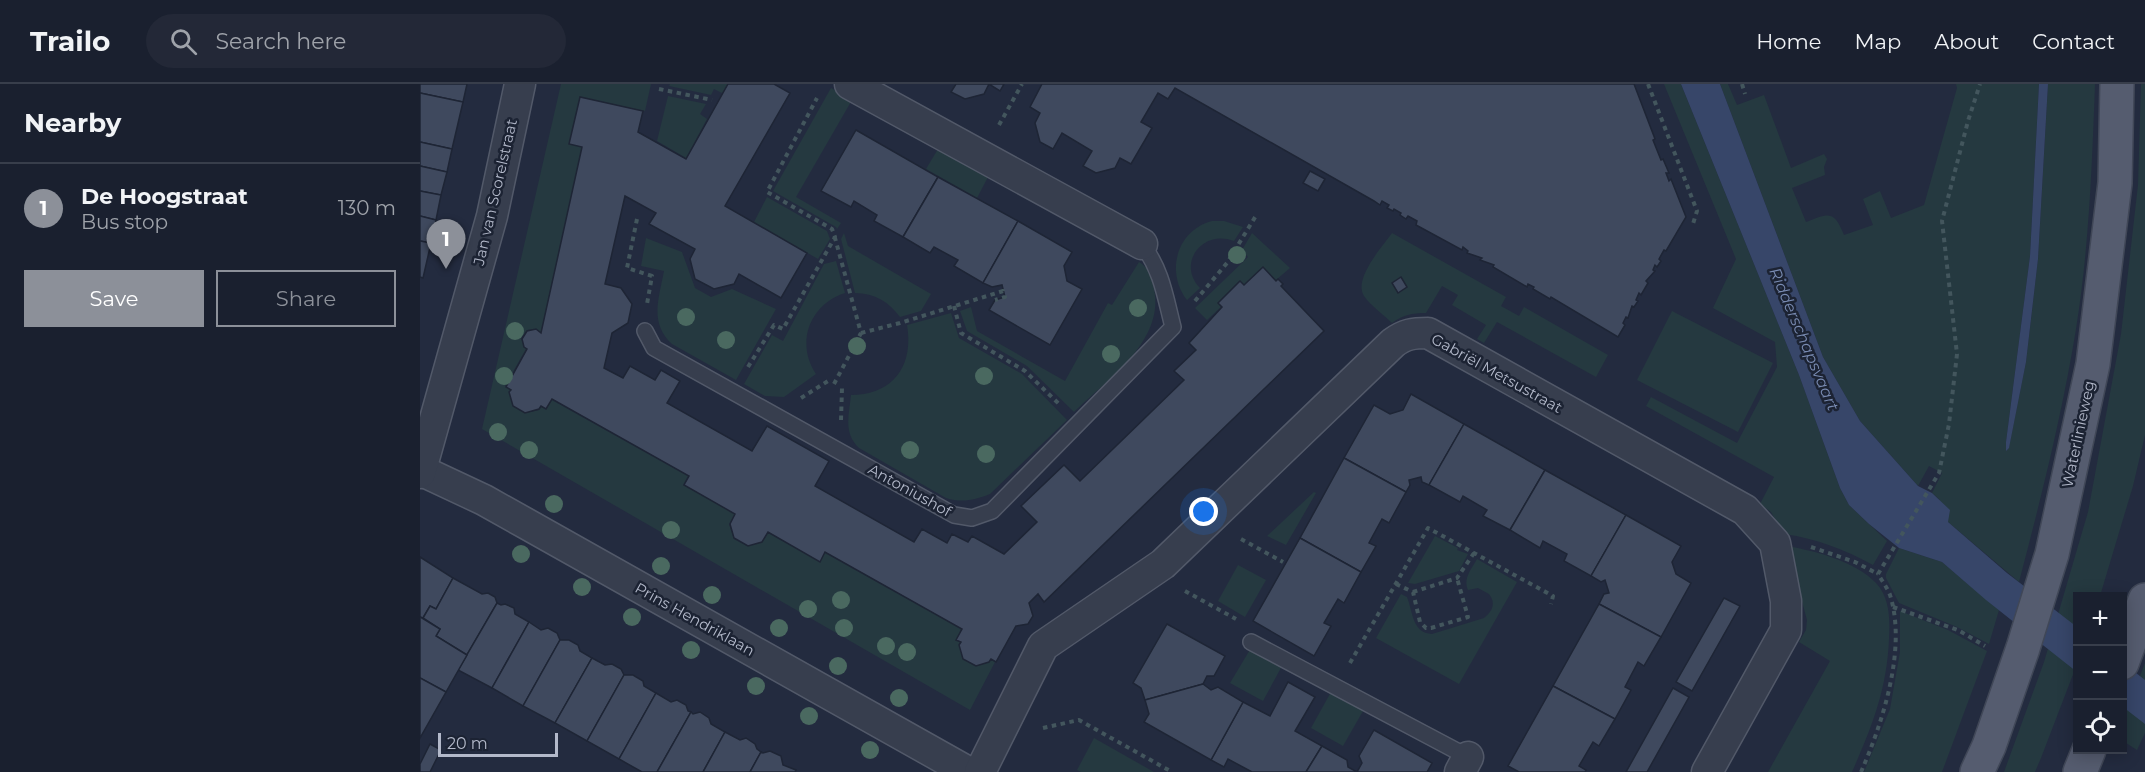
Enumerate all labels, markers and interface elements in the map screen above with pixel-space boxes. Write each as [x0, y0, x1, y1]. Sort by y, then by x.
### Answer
search box [146, 14, 566, 68]
text: Trailo [30, 24, 110, 58]
icon: search [167, 25, 200, 58]
text: Search here [215, 28, 346, 55]
text: Home [1756, 29, 1821, 54]
text: Map [1854, 29, 1901, 54]
text: About [1934, 29, 1999, 54]
text: Contact [2032, 29, 2115, 54]
text: Nearby [24, 107, 121, 139]
street label: Jan van Scorelstraat [469, 117, 521, 268]
text: De Hoogstraat [81, 183, 248, 210]
text: 1 [40, 196, 47, 220]
text: 130 m [338, 196, 396, 220]
text: Bus stop [81, 210, 168, 234]
pin: 1 [426, 220, 466, 269]
water label: Ridderschapsvaart [1765, 265, 1843, 414]
button: Save [24, 270, 204, 327]
button: Share [216, 270, 396, 327]
street label: Gabriël Metsustraat [1428, 329, 1566, 417]
street label: Waterlinieweg [2057, 379, 2099, 489]
street label: Antoniushof [865, 459, 956, 521]
your location [1189, 497, 1218, 526]
street label: Prins Hendriklaan [632, 578, 758, 660]
map controls [2073, 592, 2127, 754]
button: + [2073, 592, 2127, 646]
button: − [2073, 646, 2127, 700]
button: locate [2073, 700, 2127, 754]
scale bar [438, 730, 558, 758]
text: 20 m [447, 734, 488, 753]

